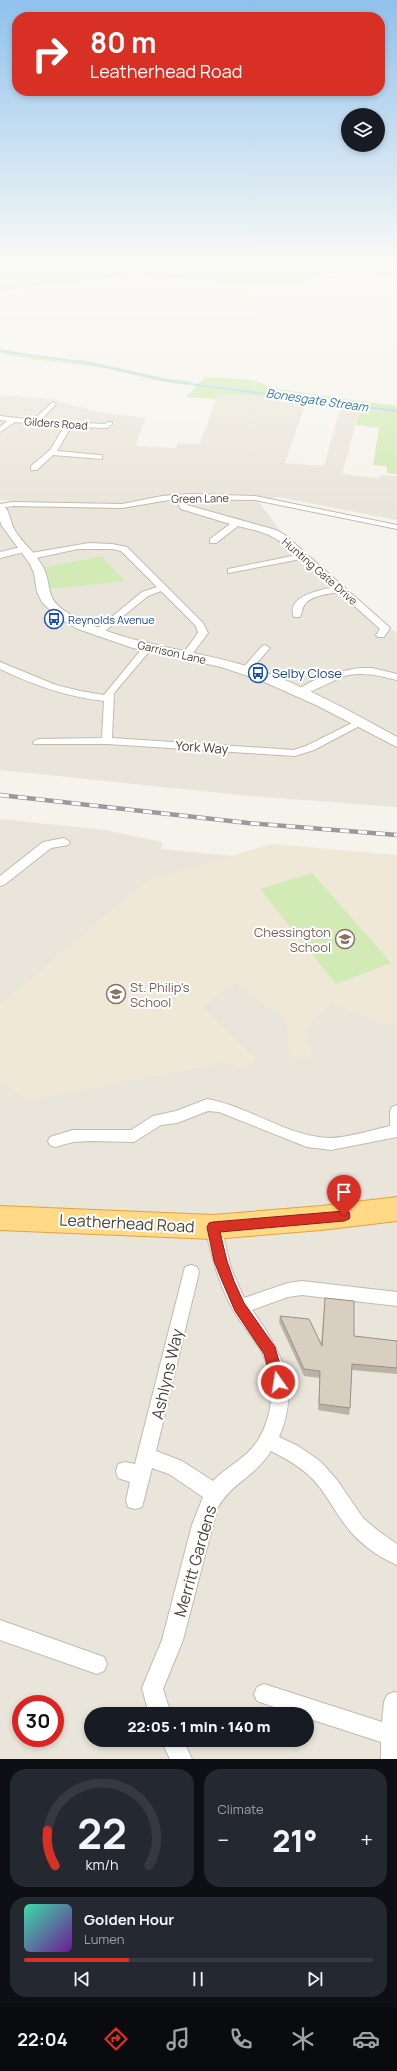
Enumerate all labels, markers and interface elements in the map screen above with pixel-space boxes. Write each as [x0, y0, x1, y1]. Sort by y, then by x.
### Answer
text: 80 m [90, 23, 156, 61]
icon: right [24, 28, 76, 80]
text: Leatherhead Road [90, 59, 242, 83]
map controls [341, 108, 385, 152]
button: layers [341, 108, 385, 152]
water label: Bonesgate Stream [265, 384, 370, 416]
street label: Gilders Road [24, 413, 88, 433]
street label: Green Lane [171, 490, 230, 506]
street label: Hunting Gate Drive [279, 534, 361, 608]
bus stop icon: Reynolds Avenue [43, 608, 65, 630]
place label: Reynolds Avenue [68, 612, 155, 627]
street label: Garrison Lane [136, 637, 208, 667]
bus stop icon: Selby Close [247, 662, 269, 684]
place label: Selby Close [272, 664, 342, 682]
street label: York Way [175, 736, 229, 758]
place label: Chessington School [254, 923, 331, 956]
school or university icon: Chessington School [334, 928, 356, 950]
place label: St. Philip's School [130, 978, 190, 1011]
school or university icon: St. Philip's School [105, 983, 127, 1005]
pin [327, 1175, 361, 1216]
icon: arrive [333, 1181, 355, 1203]
street label: Leatherhead Road [59, 1208, 195, 1238]
street label: Ashlyns Way [146, 1326, 188, 1422]
position arrow [257, 1361, 299, 1403]
street label: Merritt Gardens [169, 1502, 221, 1620]
speed limit sign: 30 [12, 1695, 64, 1747]
text: 22:05 · 1 min · 140 m [127, 1716, 271, 1737]
text: Climate [218, 1800, 264, 1818]
text: 22 [77, 1805, 127, 1861]
text: 21° [272, 1820, 317, 1861]
text: − [218, 1825, 229, 1855]
text: + [360, 1825, 373, 1855]
text: km/h [85, 1855, 118, 1874]
text: Golden Hour [84, 1909, 174, 1930]
text: Lumen [84, 1930, 124, 1948]
icon: previous [71, 1968, 93, 1990]
icon: pause [187, 1968, 209, 1990]
icon: next [304, 1968, 326, 1990]
icon: directions [102, 2025, 130, 2053]
icon: music [164, 2025, 192, 2053]
icon: phone [227, 2025, 255, 2053]
icon: climate [289, 2025, 317, 2053]
icon: car [352, 2025, 380, 2053]
text: 22:04 [17, 2027, 68, 2051]

